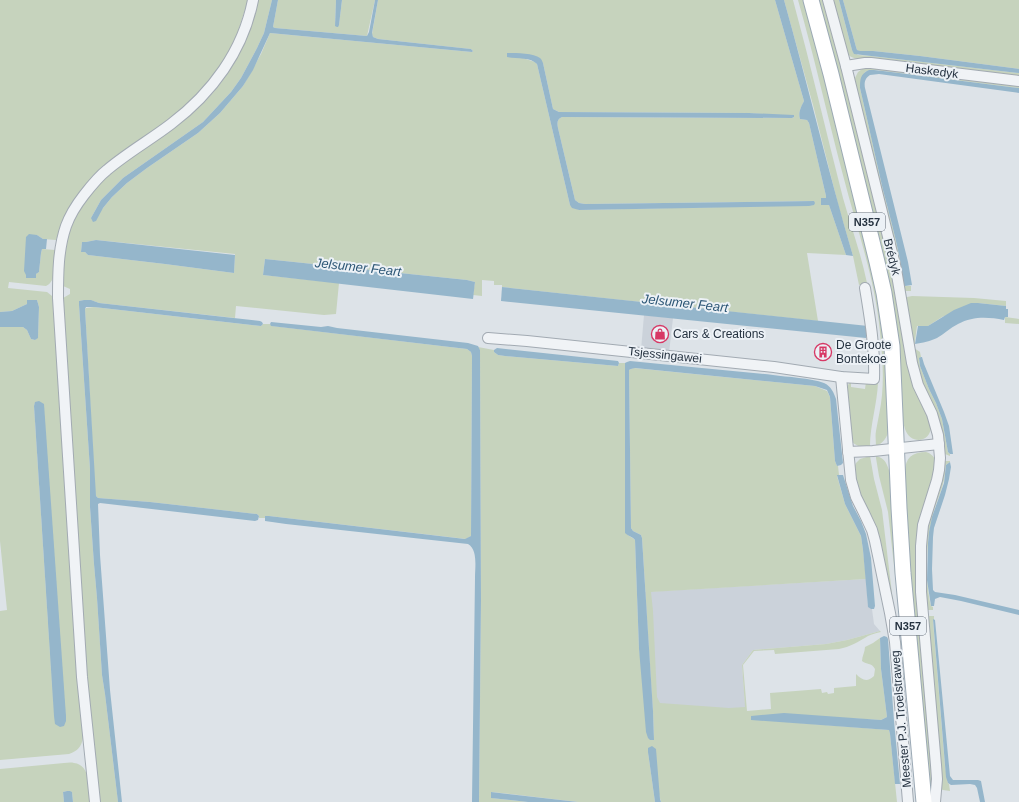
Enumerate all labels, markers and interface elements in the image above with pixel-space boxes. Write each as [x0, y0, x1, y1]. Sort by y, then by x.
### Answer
street label: Haskedyk [905, 61, 960, 81]
road number: N357 [849, 213, 885, 231]
street label: Brédyk [881, 237, 904, 278]
water label: Jelsumer Feart [313, 255, 403, 279]
water label: Jelsumer Feart [640, 291, 730, 315]
shop icon: Cars & Creations [650, 324, 670, 344]
place label: Cars & Creations [673, 327, 764, 341]
place label: De Groote Bontekoe [836, 338, 892, 366]
building icon: De Groote Bontekoe [813, 342, 833, 362]
street label: Tsjessingawei [627, 344, 703, 366]
road number: N357 [890, 617, 926, 635]
street label: Meester P.J. Troelstraweg [888, 650, 914, 788]

